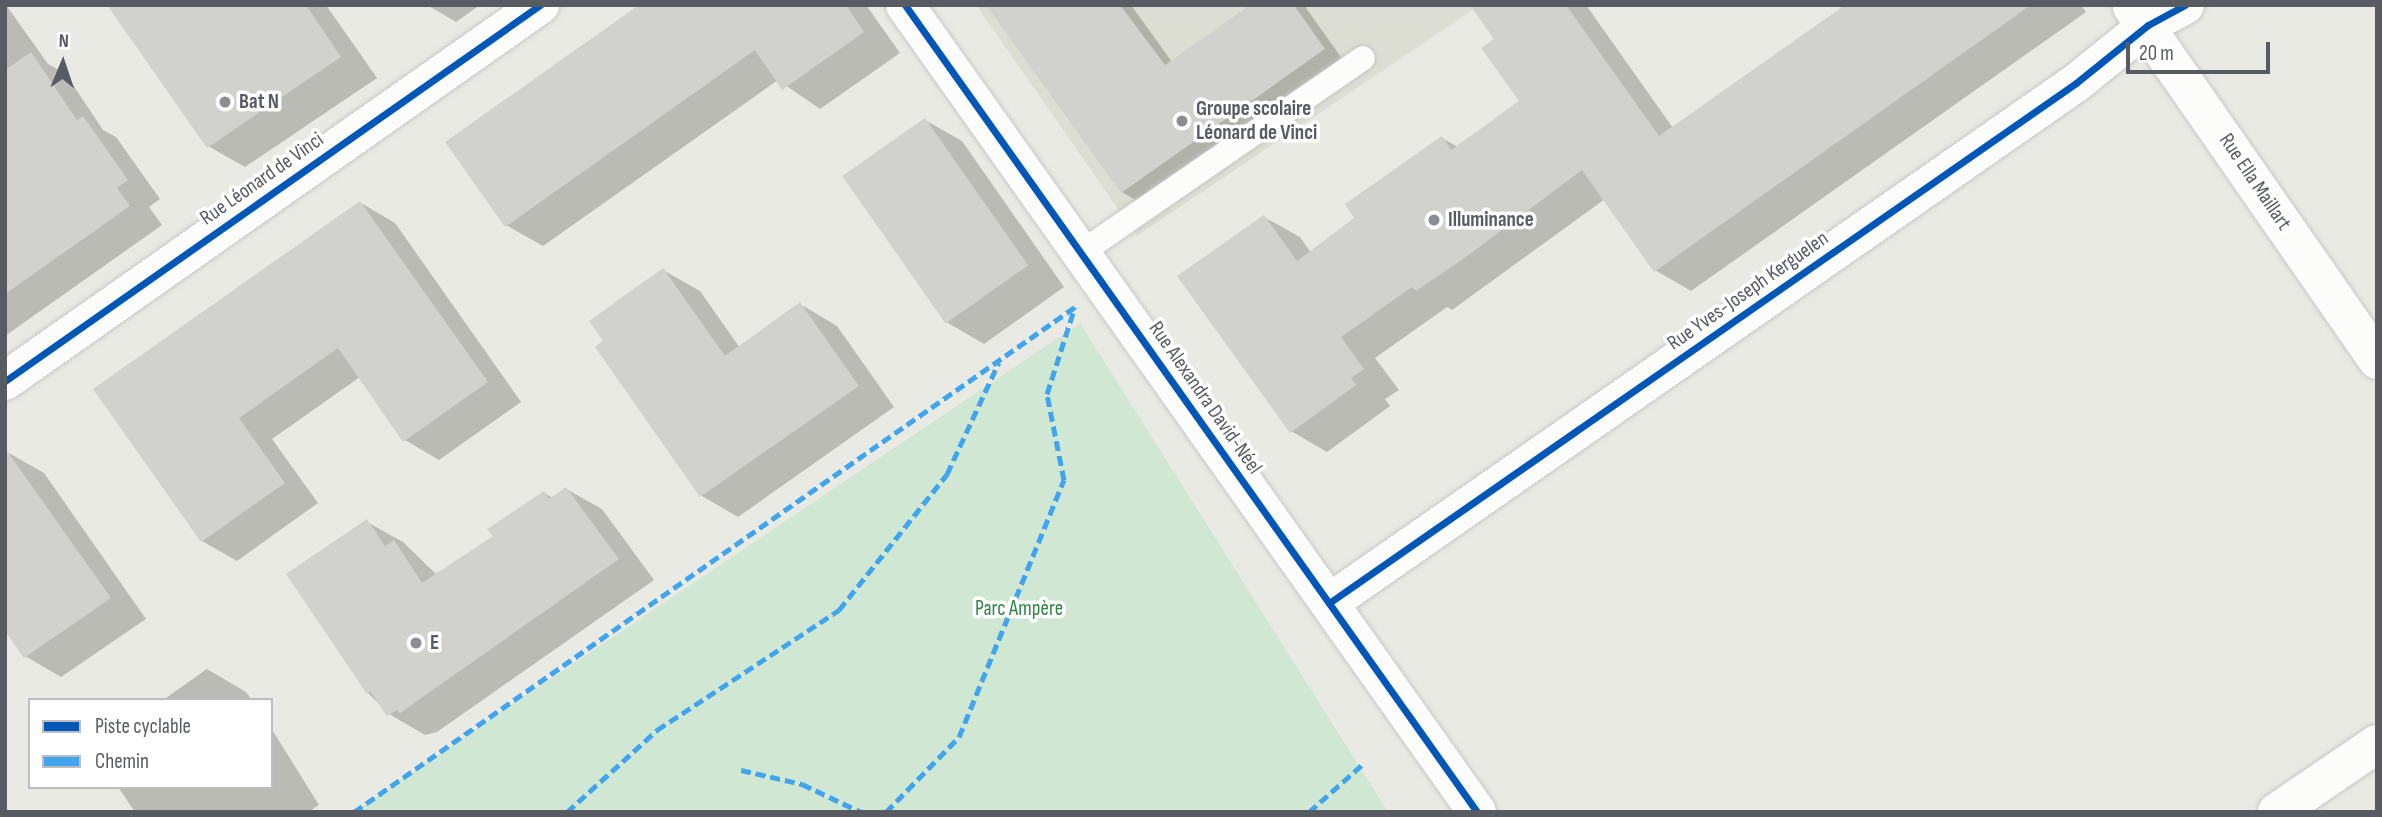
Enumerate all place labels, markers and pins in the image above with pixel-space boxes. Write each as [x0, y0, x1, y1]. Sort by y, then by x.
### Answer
place label: Bat N [239, 89, 279, 115]
marker: Bat N [217, 94, 233, 110]
place label: Groupe scolaire Léonard de Vinci [1196, 96, 1317, 146]
marker: Groupe scolaire Léonard de Vinci [1174, 113, 1190, 129]
place label: Illuminance [1448, 207, 1534, 233]
marker: Illuminance [1426, 212, 1442, 228]
place label: E [430, 630, 439, 656]
marker: E [408, 635, 424, 651]

